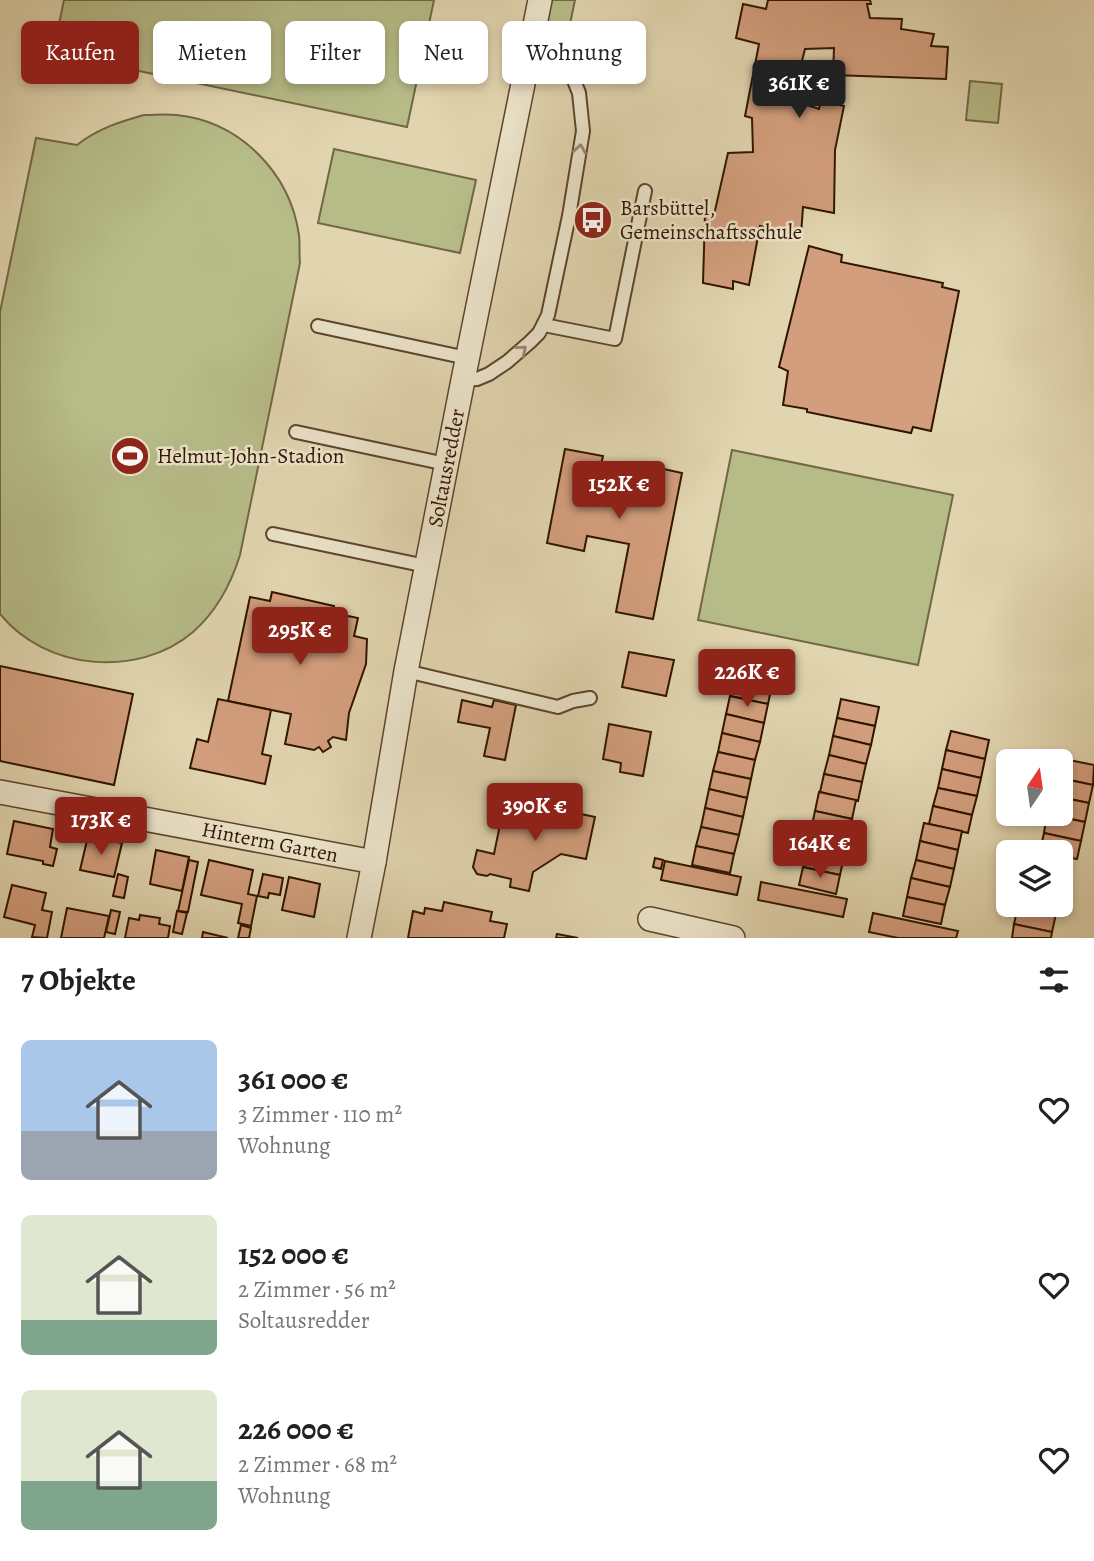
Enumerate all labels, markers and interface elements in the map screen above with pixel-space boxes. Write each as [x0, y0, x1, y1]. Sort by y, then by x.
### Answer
chip: Kaufen [21, 21, 139, 84]
chip: Mieten [153, 21, 271, 84]
chip: Filter [285, 21, 385, 84]
chip: Neu [399, 21, 488, 84]
chip: Wohnung [502, 21, 646, 84]
pin: 361K € [742, 60, 856, 120]
text: 361K € [768, 67, 830, 98]
one-way arrow [572, 143, 587, 155]
place label: Barsbüttel, Gemeinschaftsschule [620, 194, 802, 246]
bus stop icon: Barsbüttel, Gemeinschaftsschule [572, 199, 614, 241]
one-way arrow [514, 345, 526, 358]
street label: Soltausredder [421, 406, 471, 530]
sports icon: Helmut-John-Stadion [109, 435, 151, 477]
place label: Helmut-John-Stadion [157, 442, 344, 470]
pin: 152K € [562, 462, 676, 521]
text: 152K € [588, 468, 650, 499]
pin: 295K € [243, 608, 357, 667]
text: 295K € [268, 614, 332, 645]
pin: 226K € [690, 650, 804, 709]
text: 226K € [714, 656, 780, 687]
north arrow [996, 749, 1073, 826]
map controls [996, 749, 1073, 917]
pin: 390K € [478, 784, 592, 843]
text: 390K € [503, 790, 567, 821]
pin: 173K € [44, 798, 158, 857]
text: 173K € [71, 804, 131, 835]
street label: Hinterm Garten [199, 815, 341, 869]
pin: 164K € [763, 820, 877, 880]
text: 164K € [789, 827, 851, 858]
button: layers [996, 840, 1073, 917]
text: 7 Objekte [21, 960, 136, 1000]
icon: filters [1035, 961, 1073, 999]
text: 361 000 € [238, 1059, 349, 1099]
icon: home [77, 1068, 161, 1152]
icon: heart [1035, 1091, 1073, 1129]
text: 3 Zimmer · 110 m² [238, 1099, 402, 1130]
text: Wohnung [238, 1130, 331, 1161]
text: 152 000 € [238, 1234, 349, 1274]
icon: home [77, 1243, 161, 1327]
icon: heart [1035, 1266, 1073, 1304]
text: 2 Zimmer · 56 m² [238, 1274, 396, 1305]
text: Soltausredder [238, 1305, 370, 1336]
text: 226 000 € [238, 1409, 354, 1449]
icon: home [77, 1418, 161, 1502]
icon: heart [1035, 1441, 1073, 1479]
text: 2 Zimmer · 68 m² [238, 1449, 397, 1480]
text: Wohnung [238, 1480, 331, 1511]

